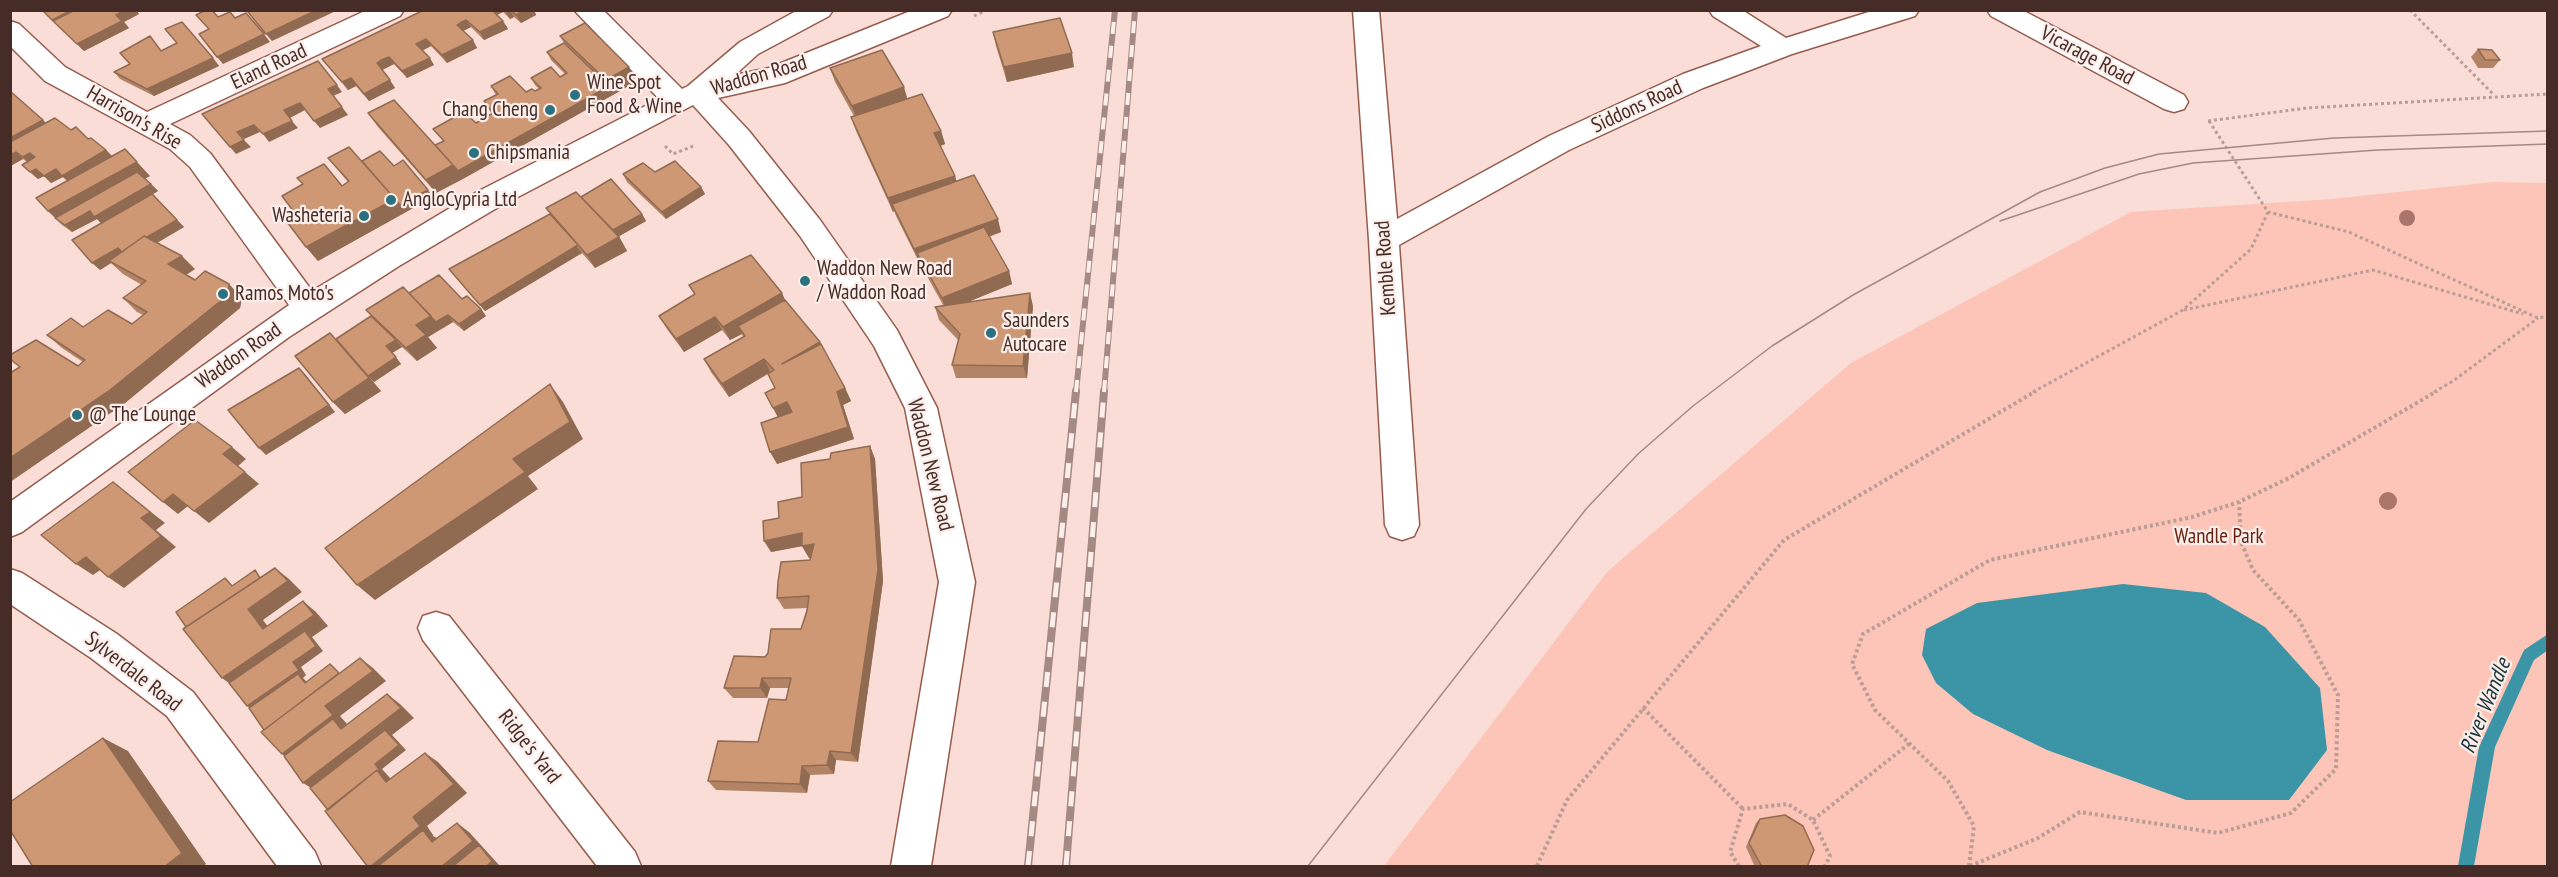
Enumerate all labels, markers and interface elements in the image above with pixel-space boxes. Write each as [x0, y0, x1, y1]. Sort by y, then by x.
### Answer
street label: Vicarage Road [2036, 21, 2138, 91]
street label: Eland Road [227, 38, 311, 96]
street label: Waddon Road [708, 50, 810, 102]
place label: Wine Spot Food & Wine [587, 70, 682, 120]
street label: Siddons Road [1588, 75, 1686, 139]
street label: Harrison's Rise [82, 81, 186, 155]
marker: Wine Spot Food & Wine [568, 88, 582, 102]
place label: Chang Cheng [442, 97, 538, 123]
marker: Chang Cheng [543, 103, 557, 117]
place label: Chipsmania [486, 140, 570, 166]
marker: Chipsmania [467, 146, 481, 160]
place label: AngloCypria Ltd [403, 187, 517, 213]
marker: AngloCypria Ltd [384, 193, 398, 207]
place label: Washeteria [272, 203, 352, 229]
marker: Washeteria [357, 209, 371, 223]
street label: Kemble Road [1370, 220, 1402, 316]
place label: Waddon New Road / Waddon Road [817, 256, 952, 306]
marker: Waddon New Road / Waddon Road [798, 274, 812, 288]
place label: Ramos Moto's [235, 281, 334, 307]
marker: Ramos Moto's [216, 287, 230, 301]
place label: Saunders Autocare [1003, 308, 1069, 358]
street label: Waddon Road [191, 317, 287, 395]
marker: Saunders Autocare [984, 326, 998, 340]
street label: Waddon New Road [901, 396, 959, 534]
place label: @ The Lounge [89, 402, 196, 428]
marker: @ The Lounge [70, 408, 84, 422]
park label: Wandle Park [2174, 524, 2264, 550]
street label: Sylverdale Road [80, 626, 186, 718]
water label: River Wandle [2455, 655, 2517, 757]
street label: Ridge's Yard [492, 705, 566, 789]

